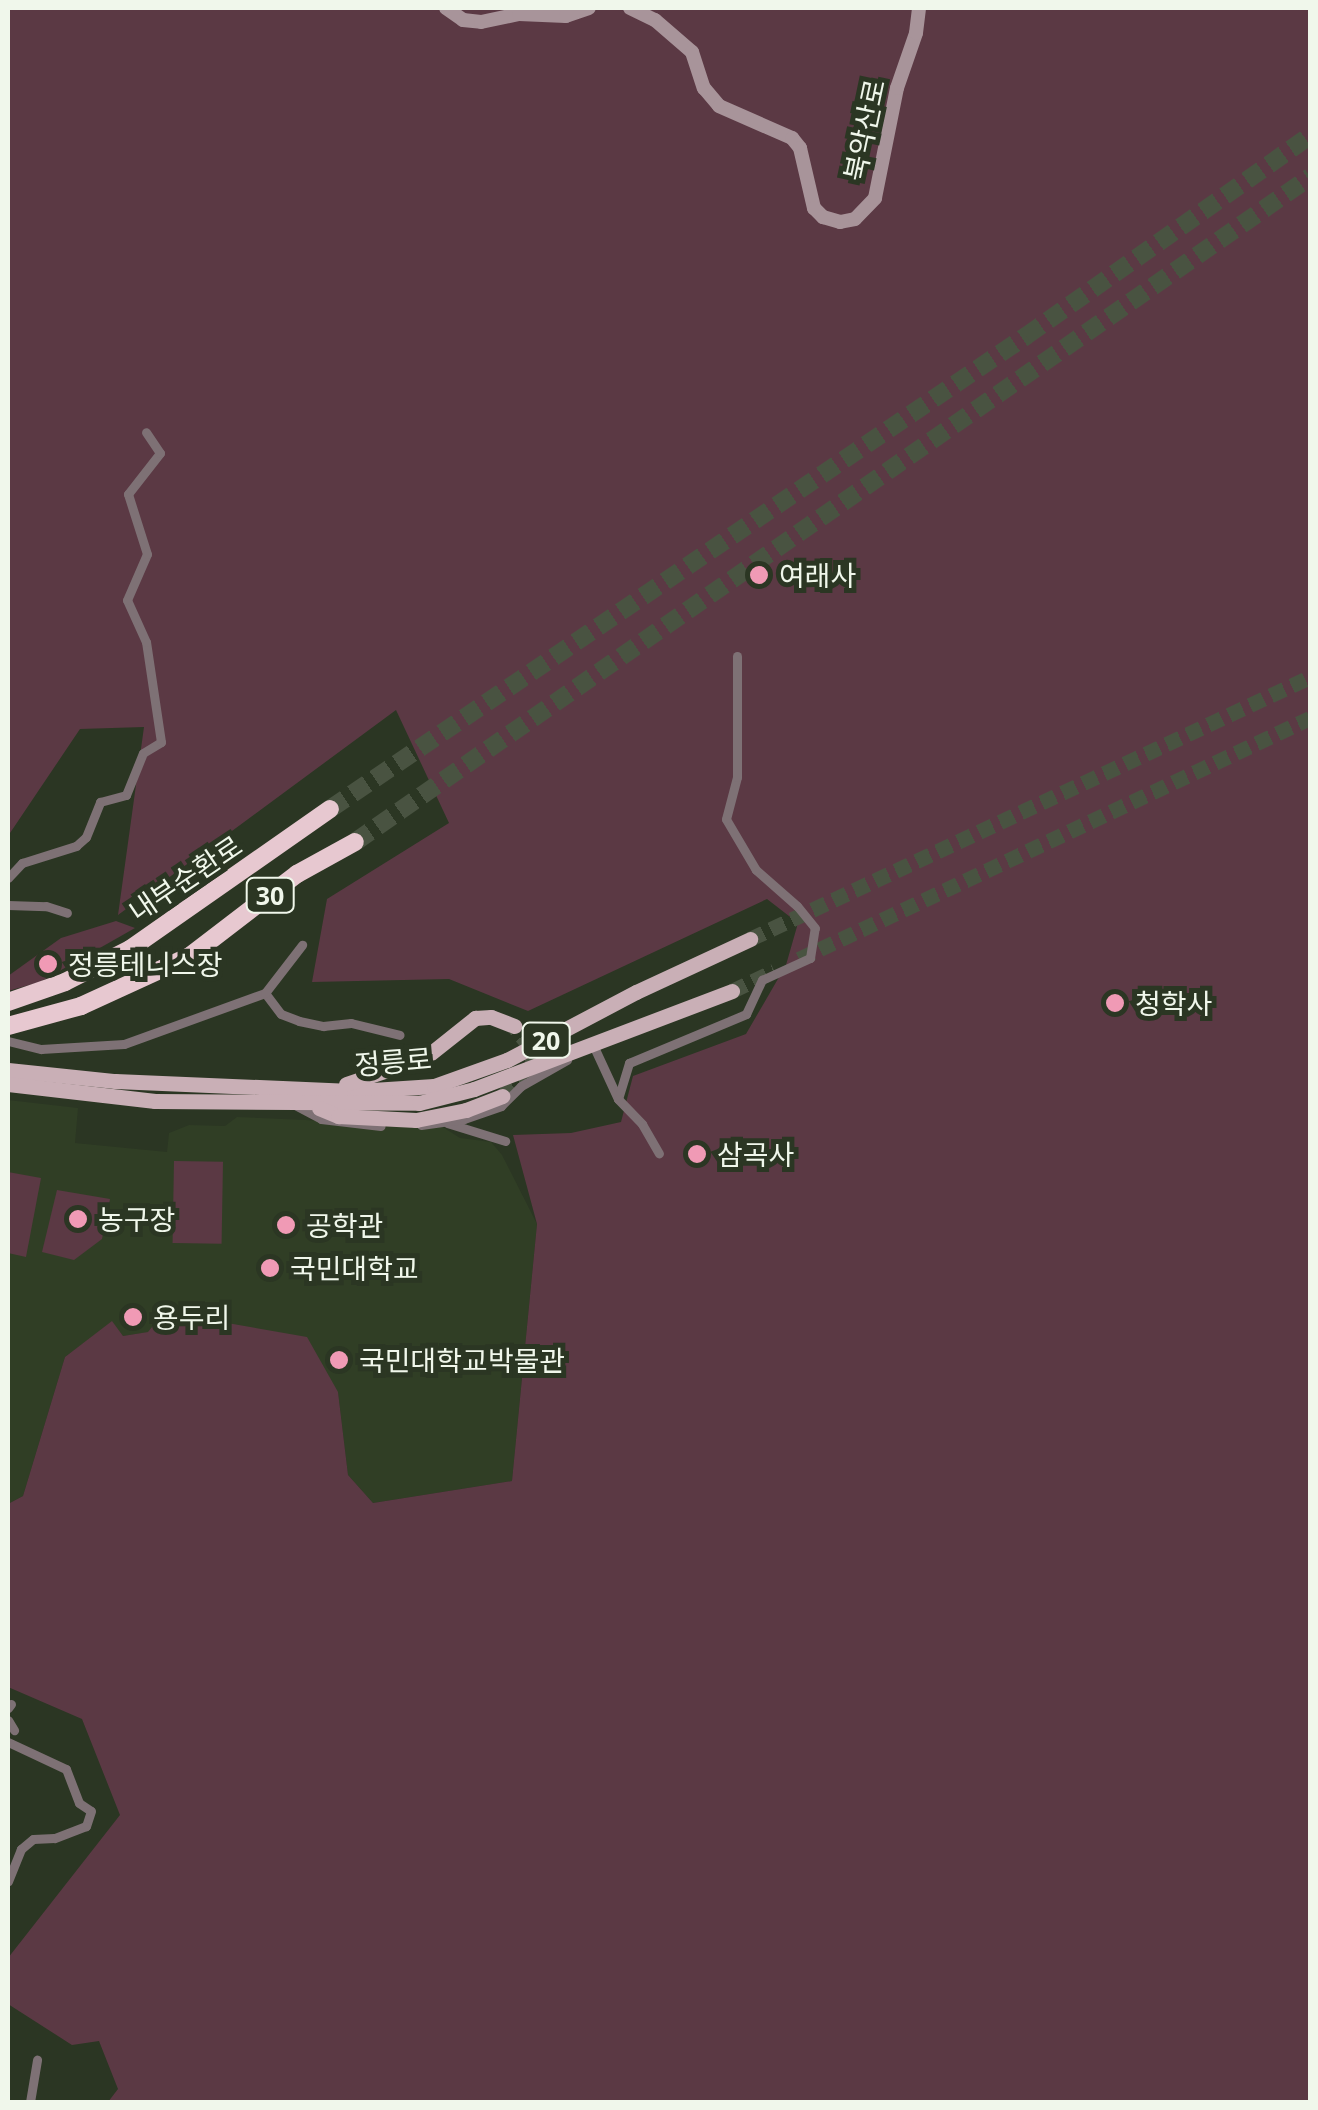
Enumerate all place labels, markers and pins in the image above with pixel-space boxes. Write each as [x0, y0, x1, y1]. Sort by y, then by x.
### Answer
place label: 여래사 [779, 558, 856, 592]
marker: 여래사 [748, 564, 770, 586]
place label: 정릉테니스장 [68, 947, 223, 981]
marker: 정릉테니스장 [37, 953, 59, 975]
place label: 청학사 [1135, 986, 1212, 1020]
marker: 청학사 [1104, 992, 1126, 1014]
place label: 삼곡사 [717, 1137, 794, 1171]
marker: 삼곡사 [686, 1143, 708, 1165]
place label: 농구장 [98, 1202, 175, 1236]
marker: 농구장 [67, 1208, 89, 1230]
place label: 공학관 [306, 1208, 383, 1242]
marker: 공학관 [275, 1214, 297, 1236]
place label: 국민대학교 [290, 1251, 419, 1285]
marker: 국민대학교 [259, 1257, 281, 1279]
place label: 용두리 [153, 1300, 230, 1334]
marker: 용두리 [122, 1306, 144, 1328]
place label: 국민대학교박물관 [359, 1343, 565, 1377]
marker: 국민대학교박물관 [328, 1349, 350, 1371]

